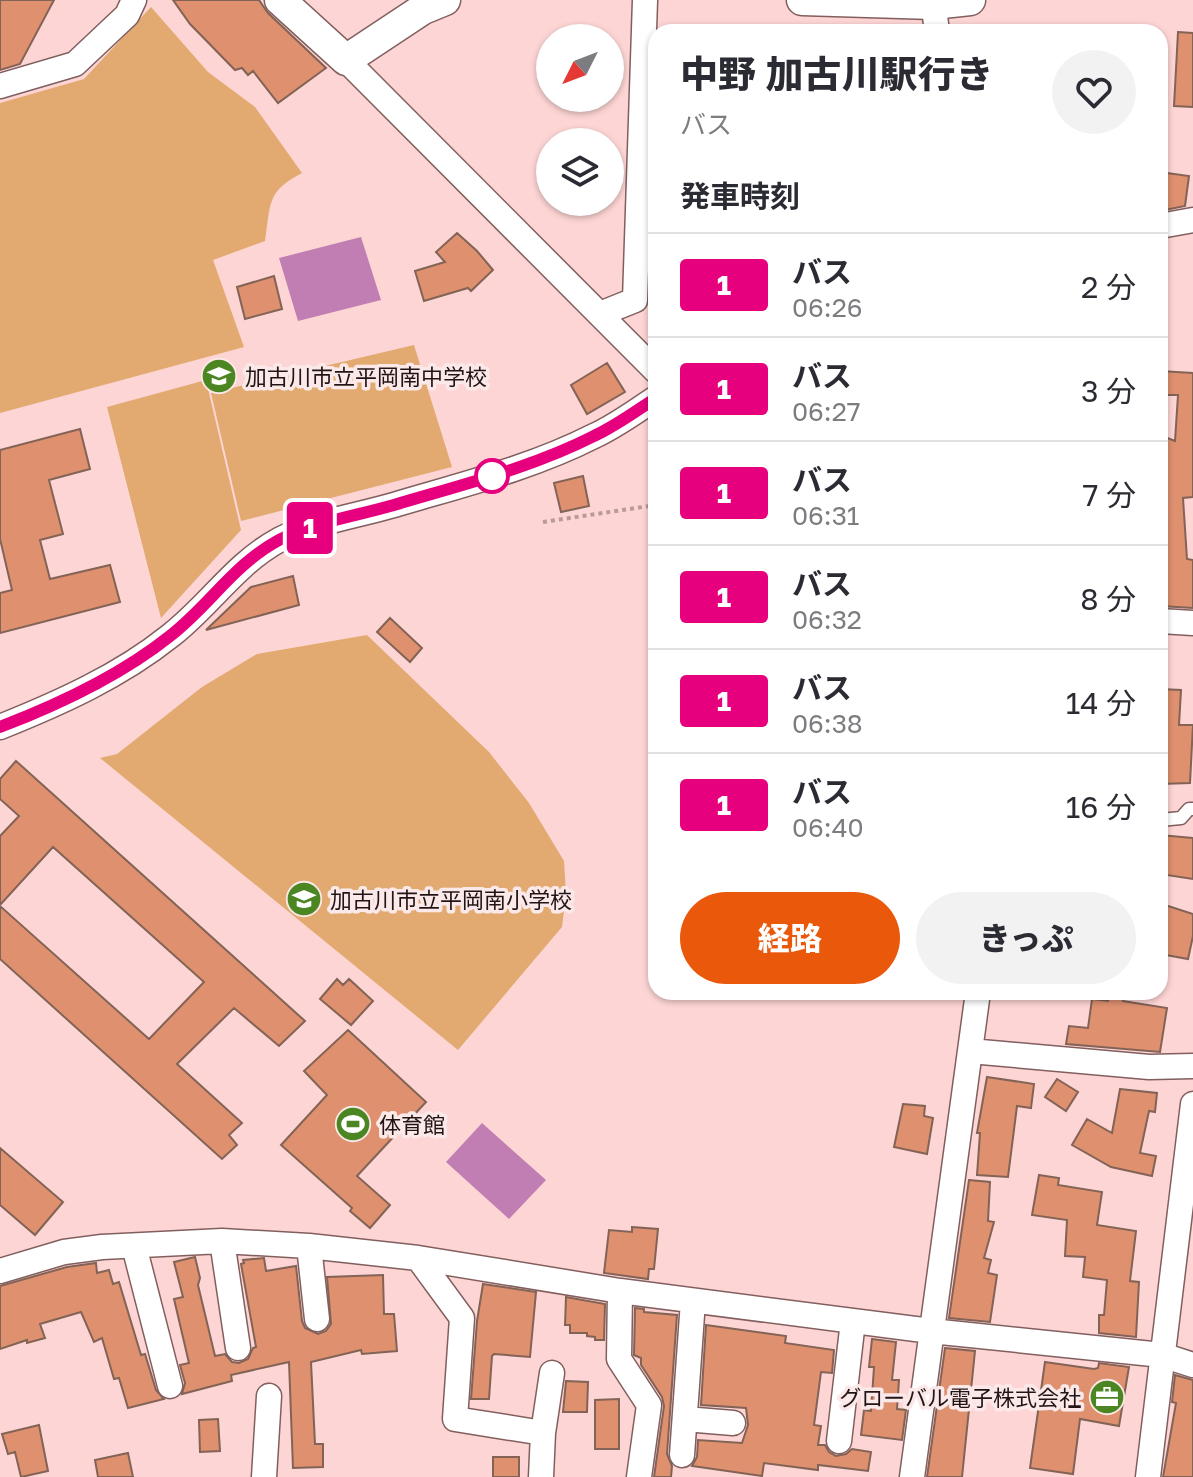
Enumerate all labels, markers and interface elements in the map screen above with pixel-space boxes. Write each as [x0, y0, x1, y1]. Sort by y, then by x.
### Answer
north arrow [536, 24, 624, 112]
map controls [536, 24, 624, 216]
button: heart [1052, 50, 1136, 134]
text: 中野 加古川駅行き [680, 51, 994, 96]
text: バス [680, 109, 732, 140]
button: layers [536, 128, 624, 216]
text: 発車時刻 [680, 178, 800, 214]
text: バス [792, 254, 852, 290]
text: 1 [717, 268, 731, 301]
text: 2 分 [1081, 269, 1136, 305]
text: 06:26 [792, 292, 862, 323]
school or university icon: 加古川市立平岡南中学校 [200, 357, 238, 395]
text: バス [792, 358, 852, 394]
place label: 加古川市立平岡南中学校 [245, 363, 487, 390]
text: 1 [717, 372, 731, 405]
text: 3 分 [1081, 373, 1136, 409]
text: 06:27 [792, 396, 861, 427]
unlabelled marker [475, 459, 509, 493]
text: バス [792, 462, 852, 498]
text: 1 [717, 476, 731, 509]
text: 7 分 [1083, 477, 1136, 513]
text: 06:31 [792, 500, 859, 531]
line badge: 1 [284, 502, 336, 554]
text: 1 [303, 511, 317, 544]
text: バス [792, 566, 852, 602]
text: 1 [717, 580, 731, 613]
text: 8 分 [1080, 581, 1136, 617]
text: 06:32 [792, 604, 862, 635]
text: バス [792, 670, 852, 706]
text: 1 [717, 684, 731, 717]
text: 14 分 [1066, 685, 1136, 721]
text: 06:38 [792, 708, 863, 739]
text: バス [792, 774, 852, 810]
text: 1 [717, 788, 731, 821]
text: 16 分 [1066, 789, 1136, 825]
text: 06:40 [792, 812, 864, 843]
school or university icon: 加古川市立平岡南小学校 [285, 880, 323, 918]
place label: 加古川市立平岡南小学校 [330, 886, 572, 913]
button: 経路 [680, 892, 900, 984]
button: きっぷ [916, 892, 1136, 984]
sports icon: 体育館 [334, 1105, 372, 1143]
place label: 体育館 [379, 1111, 445, 1138]
office icon: グローバル電子株式会社 [1088, 1378, 1126, 1416]
place label: グローバル電子株式会社 [839, 1384, 1081, 1411]

